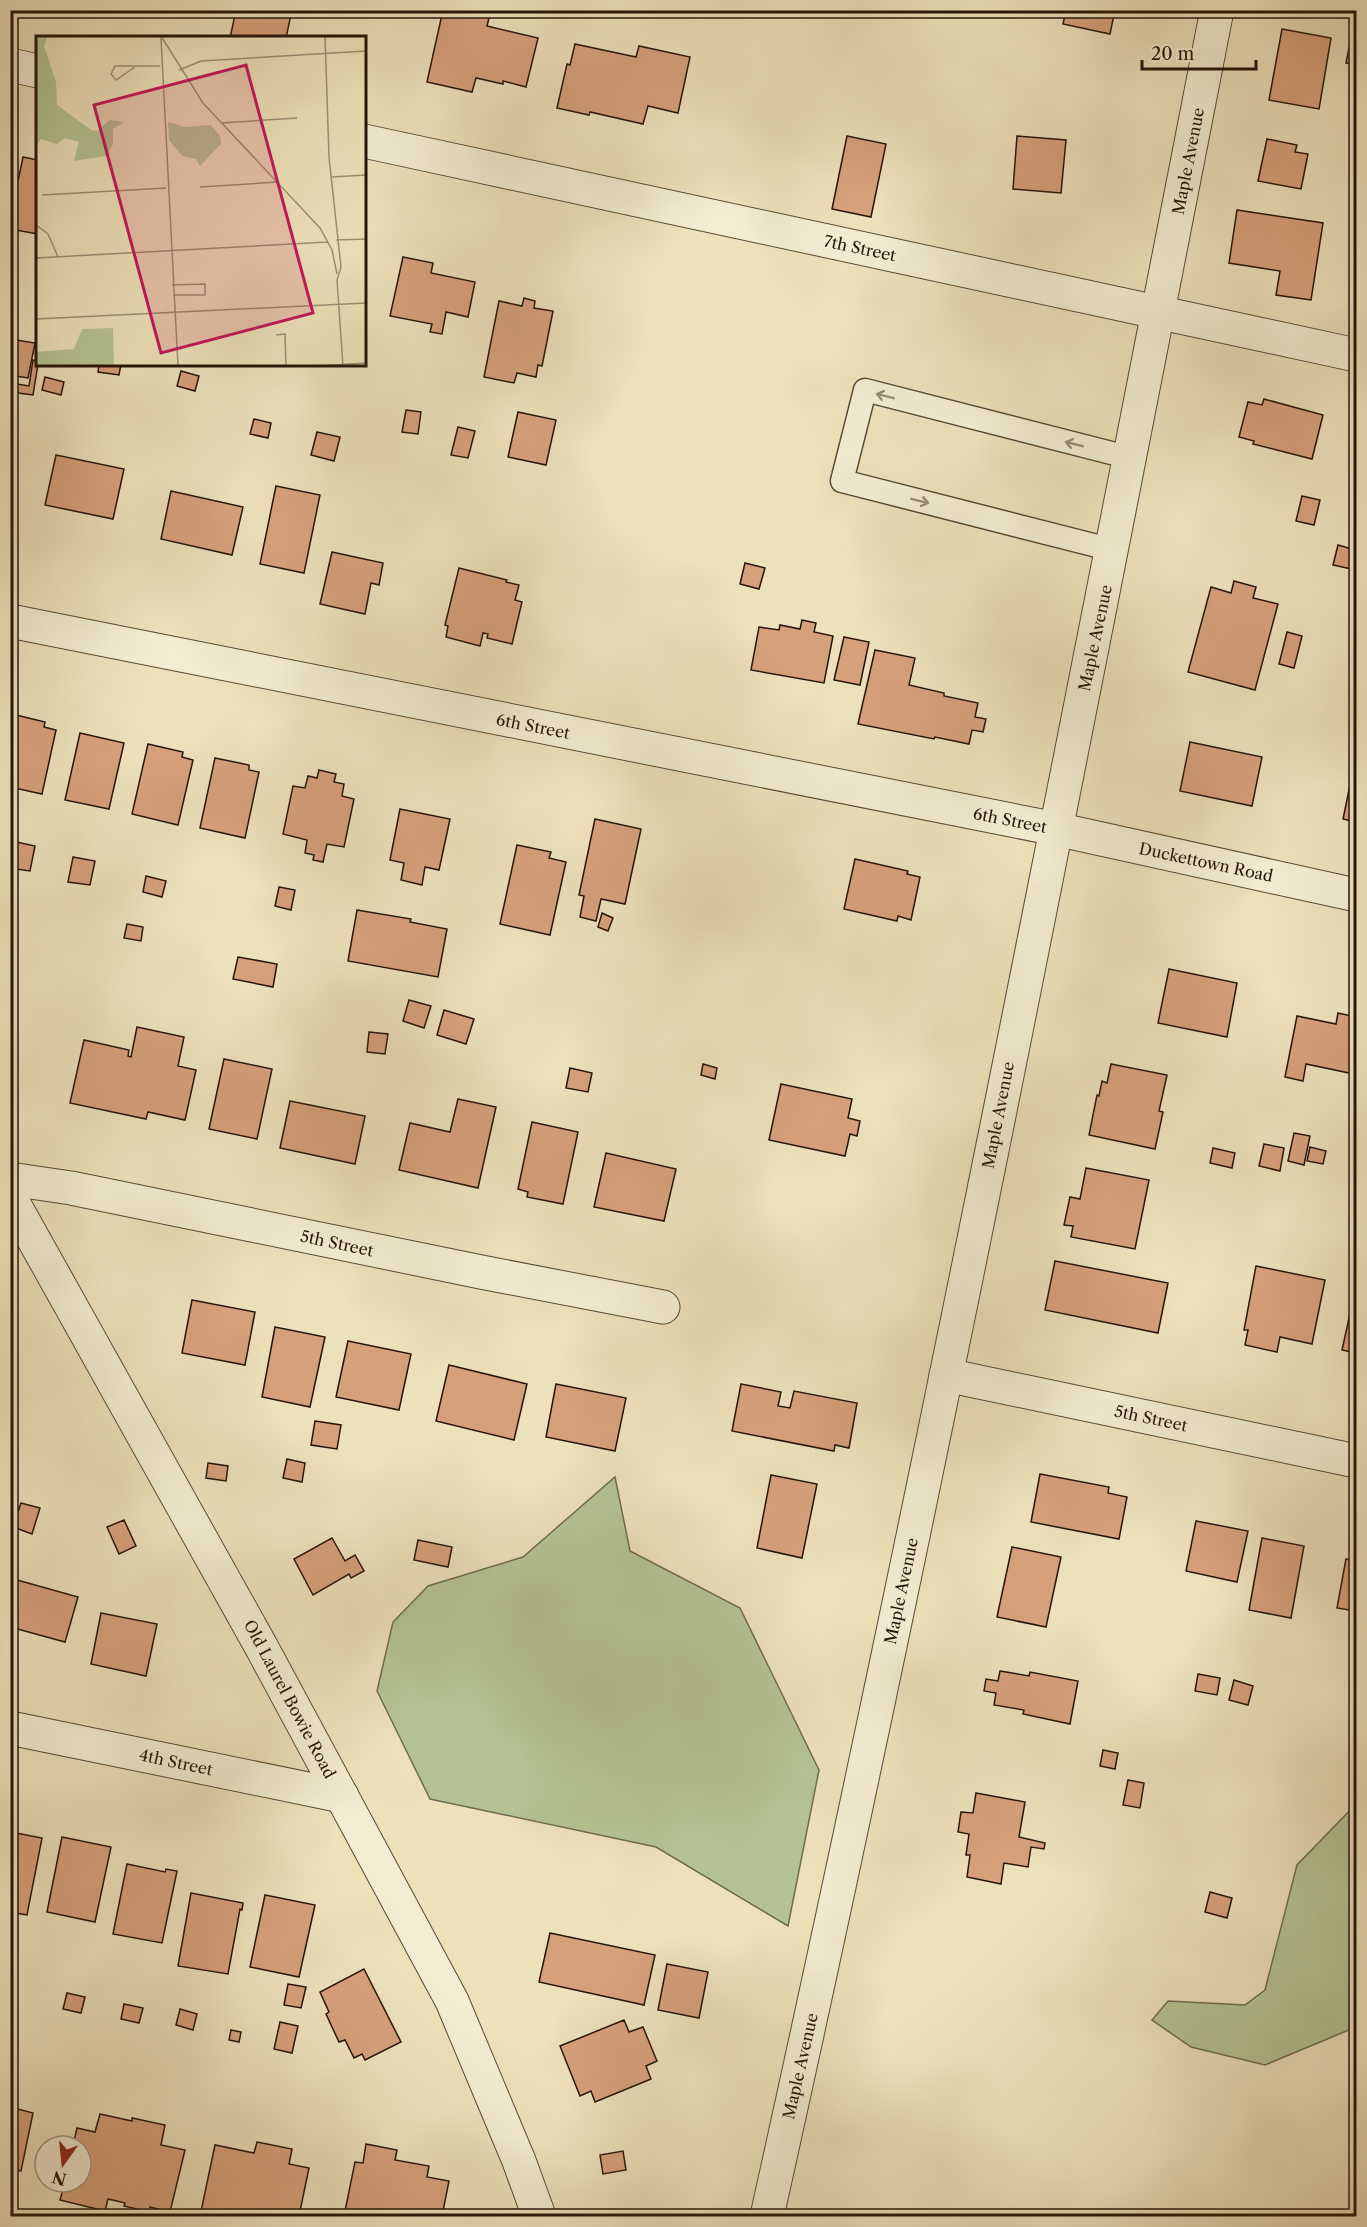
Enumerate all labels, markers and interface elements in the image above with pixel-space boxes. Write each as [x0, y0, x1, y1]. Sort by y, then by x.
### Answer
scale bar [1142, 33, 1256, 71]
inset map [36, 36, 366, 366]
text: 20 m [1151, 43, 1195, 65]
street label: Maple Avenue [1168, 106, 1208, 216]
street label: 7th Street [822, 231, 898, 265]
one-way arrow [876, 389, 895, 401]
one-way arrow [1065, 437, 1084, 449]
one-way arrow [910, 495, 929, 507]
street label: Maple Avenue [1074, 583, 1116, 693]
street label: 6th Street [494, 709, 572, 743]
street label: 6th Street [971, 803, 1049, 837]
street label: Duckettown Road [1137, 838, 1275, 886]
street label: Maple Avenue [978, 1060, 1018, 1170]
street label: 5th Street [299, 1226, 376, 1261]
street label: 5th Street [1113, 1401, 1190, 1436]
street label: Maple Avenue [880, 1536, 922, 1646]
street label: Old Laurel Bowie Road [240, 1616, 340, 1782]
street label: 4th Street [137, 1744, 215, 1780]
street label: Maple Avenue [778, 2011, 822, 2121]
north arrow [33, 2134, 93, 2194]
text: N [50, 2167, 68, 2190]

